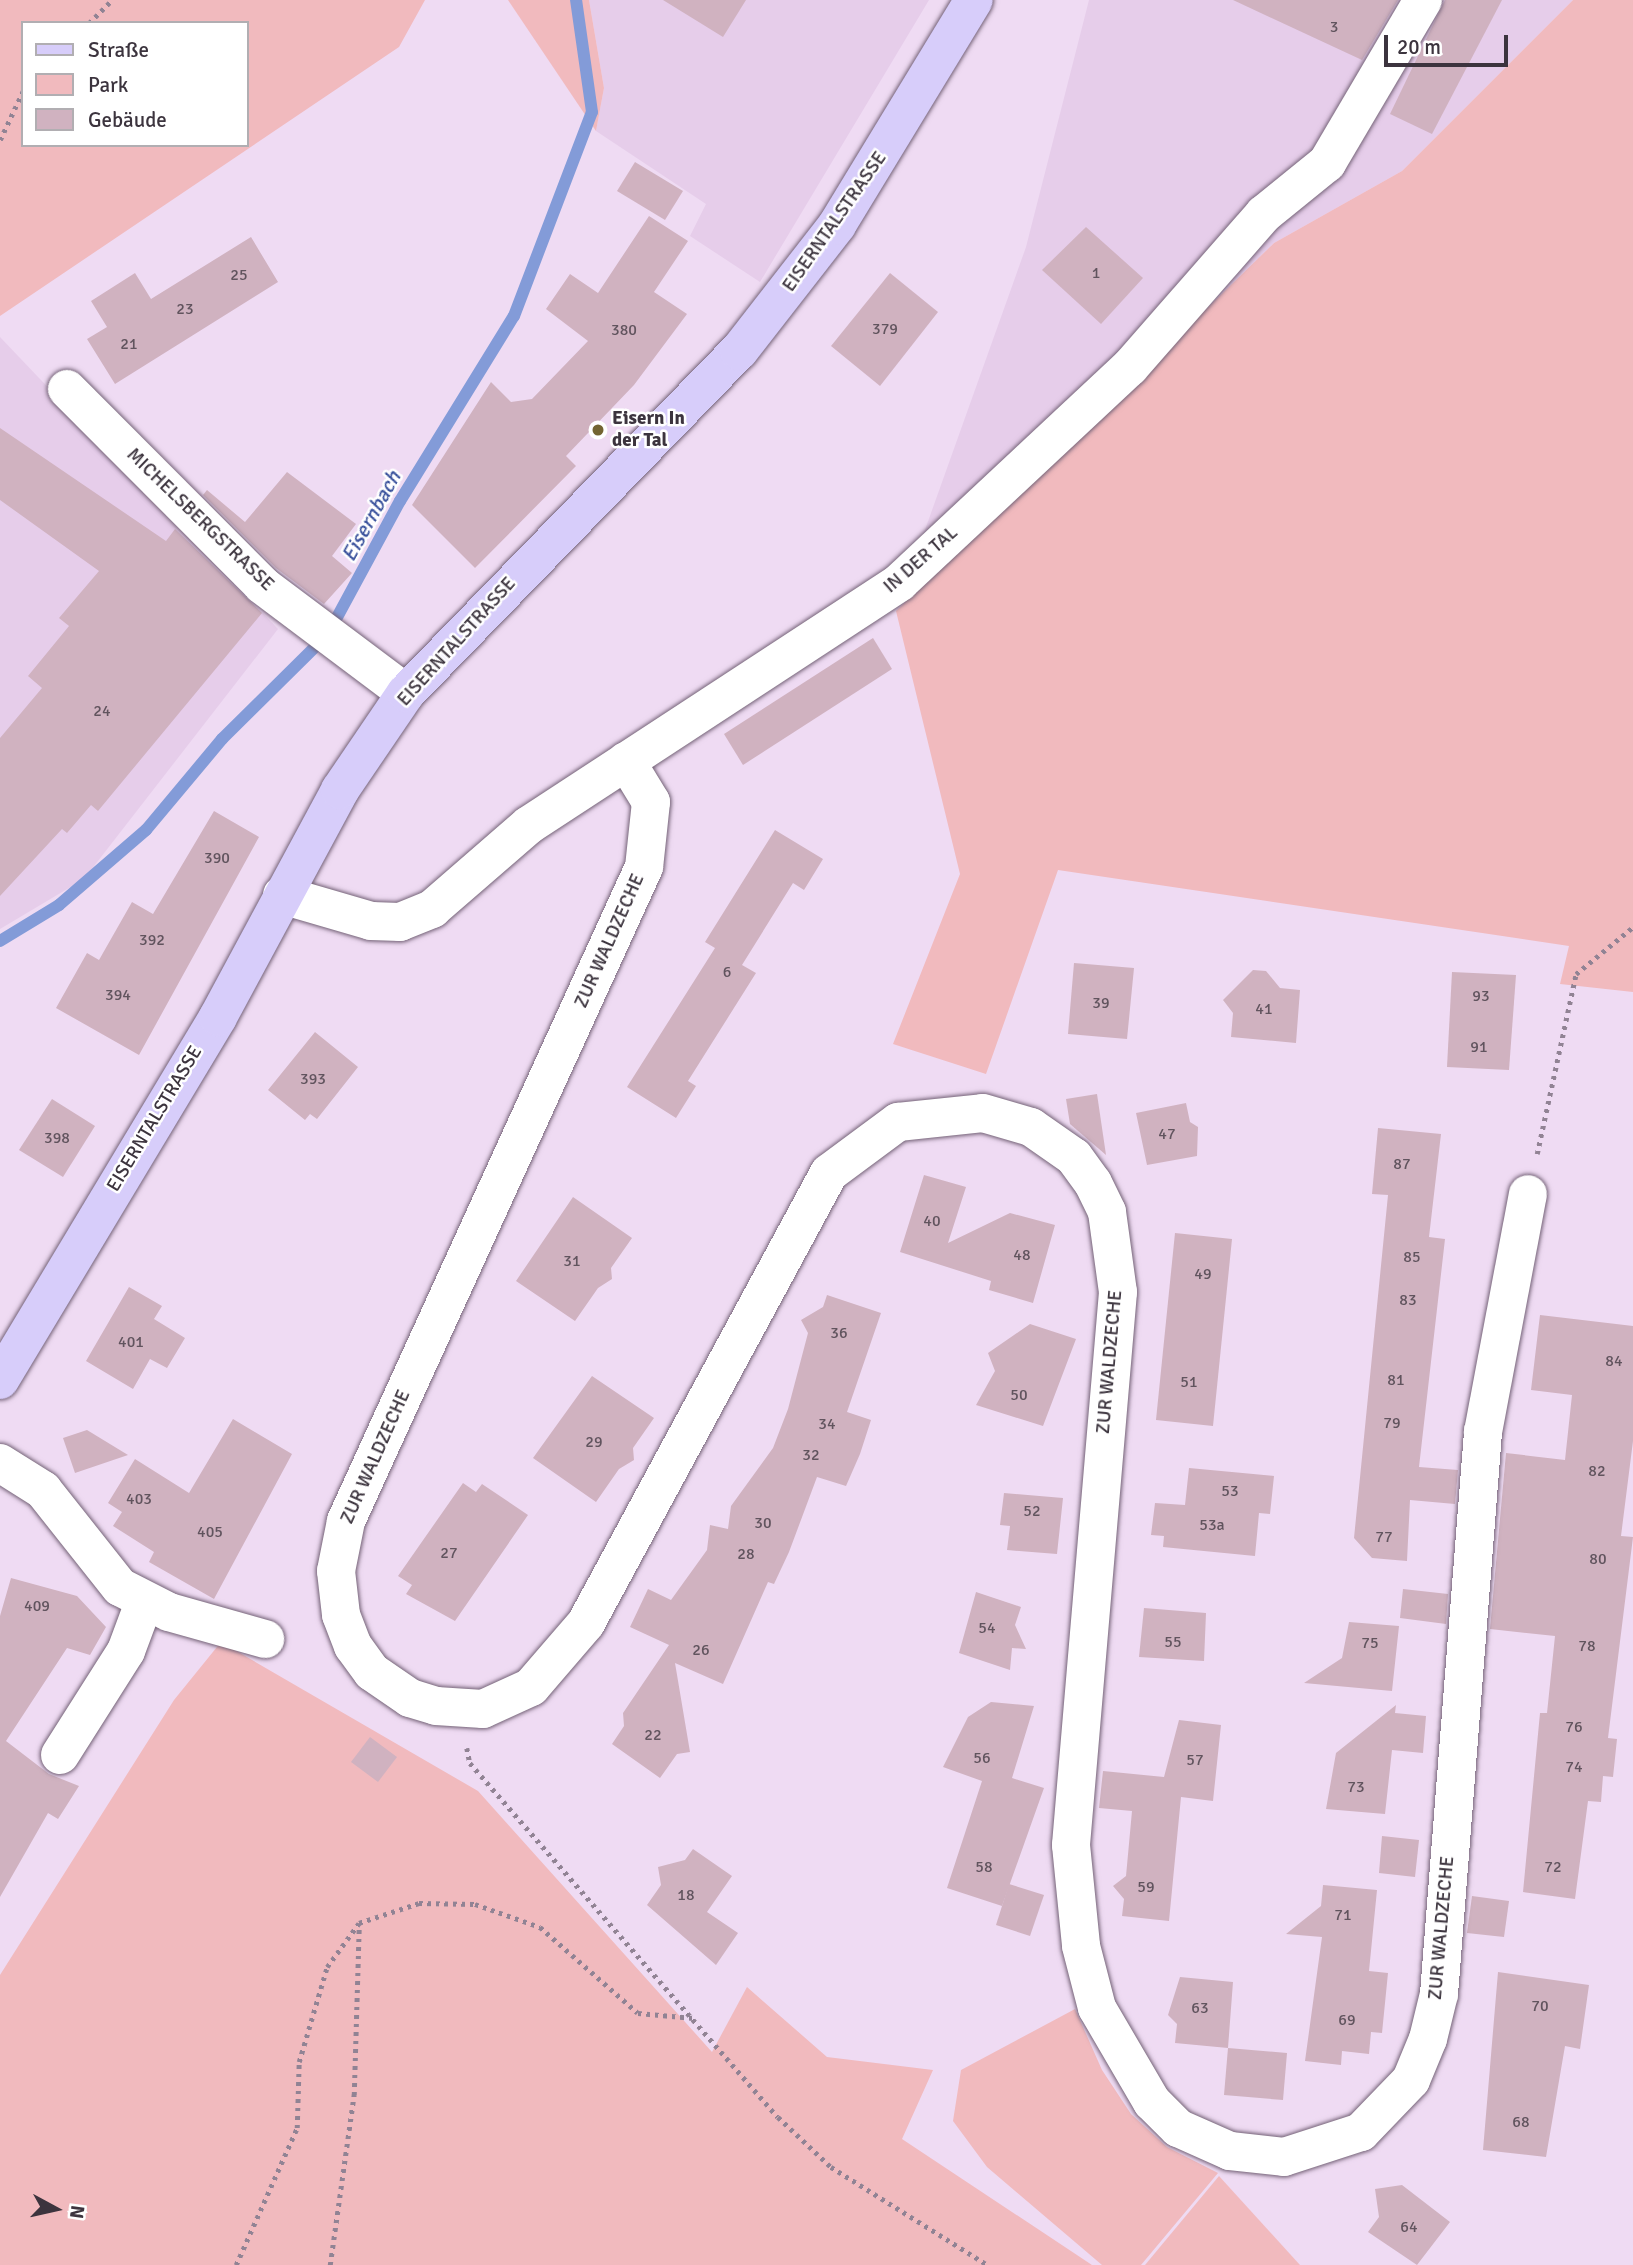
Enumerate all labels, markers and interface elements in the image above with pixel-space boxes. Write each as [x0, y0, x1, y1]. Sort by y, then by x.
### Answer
house number: 3 [1330, 17, 1338, 37]
legend [21, 21, 248, 147]
scale bar [1388, 21, 1512, 65]
text: 20 m [1397, 34, 1441, 60]
text: Straße [88, 37, 149, 63]
text: Park [88, 72, 128, 98]
text: Gebäude [88, 107, 167, 133]
street label: EISERNTALSTRASSE [778, 148, 892, 296]
house number: 1 [1092, 263, 1100, 283]
house number: 25 [230, 265, 248, 285]
house number: 23 [176, 299, 194, 319]
house number: 379 [872, 319, 898, 339]
house number: 380 [611, 320, 637, 340]
house number: 21 [120, 334, 138, 354]
place label: Eisern In der Tal [612, 408, 685, 452]
marker: Eisern In der Tal [590, 422, 606, 438]
street label: MICHELSBERGSTRASSE [122, 444, 278, 596]
water label: Eisernbach [336, 466, 406, 566]
street label: IN DER TAL [879, 522, 963, 598]
street label: EISERNTALSTRASSE [393, 573, 521, 711]
house number: 24 [93, 701, 111, 721]
house number: 390 [204, 848, 230, 868]
street label: ZUR WALDZECHE [570, 870, 650, 1012]
house number: 392 [139, 930, 165, 950]
house number: 6 [723, 962, 731, 982]
house number: 394 [105, 985, 131, 1005]
house number: 93 [1472, 986, 1490, 1006]
house number: 39 [1092, 993, 1110, 1013]
house number: 41 [1255, 999, 1273, 1019]
house number: 91 [1470, 1037, 1488, 1057]
street label: EISERNTALSTRASSE [103, 1042, 207, 1196]
house number: 393 [300, 1069, 326, 1089]
house number: 47 [1158, 1124, 1176, 1144]
house number: 398 [44, 1128, 70, 1148]
house number: 87 [1393, 1154, 1411, 1174]
house number: 40 [923, 1211, 941, 1231]
house number: 48 [1013, 1245, 1031, 1265]
house number: 85 [1403, 1247, 1421, 1267]
house number: 31 [563, 1251, 581, 1271]
house number: 49 [1194, 1264, 1212, 1284]
street label: ZUR WALDZECHE [1092, 1289, 1128, 1435]
house number: 83 [1399, 1290, 1417, 1310]
house number: 36 [830, 1323, 848, 1343]
house number: 401 [118, 1332, 144, 1352]
house number: 84 [1605, 1351, 1623, 1371]
house number: 81 [1387, 1370, 1405, 1390]
house number: 51 [1180, 1372, 1198, 1392]
house number: 50 [1010, 1385, 1028, 1405]
street label: ZUR WALDZECHE [336, 1386, 416, 1528]
house number: 79 [1383, 1413, 1401, 1433]
house number: 34 [818, 1414, 836, 1434]
house number: 29 [585, 1432, 603, 1452]
house number: 32 [802, 1445, 820, 1465]
house number: 82 [1588, 1461, 1606, 1481]
house number: 53 [1221, 1481, 1239, 1501]
house number: 403 [126, 1489, 152, 1509]
house number: 52 [1023, 1501, 1041, 1521]
house number: 30 [754, 1513, 772, 1533]
house number: 53a [1199, 1515, 1225, 1535]
house number: 405 [197, 1522, 223, 1542]
house number: 77 [1375, 1527, 1393, 1547]
house number: 27 [440, 1543, 458, 1563]
house number: 28 [737, 1544, 755, 1564]
house number: 80 [1589, 1549, 1607, 1569]
house number: 409 [24, 1596, 50, 1616]
house number: 54 [978, 1618, 996, 1638]
house number: 55 [1164, 1632, 1182, 1652]
house number: 75 [1361, 1633, 1379, 1653]
house number: 78 [1578, 1636, 1596, 1656]
house number: 26 [692, 1640, 710, 1660]
house number: 76 [1565, 1717, 1583, 1737]
house number: 22 [644, 1725, 662, 1745]
house number: 56 [973, 1748, 991, 1768]
house number: 57 [1186, 1750, 1204, 1770]
house number: 74 [1565, 1757, 1583, 1777]
house number: 73 [1347, 1777, 1365, 1797]
street label: ZUR WALDZECHE [1424, 1855, 1460, 2001]
house number: 58 [975, 1857, 993, 1877]
house number: 72 [1544, 1857, 1562, 1877]
house number: 59 [1137, 1877, 1155, 1897]
house number: 18 [677, 1885, 695, 1905]
house number: 71 [1334, 1905, 1352, 1925]
house number: 70 [1531, 1996, 1549, 2016]
house number: 63 [1191, 1998, 1209, 2018]
house number: 69 [1338, 2010, 1356, 2030]
house number: 68 [1512, 2112, 1530, 2132]
north arrow [21, 2174, 91, 2244]
text: N [64, 2204, 90, 2220]
house number: 64 [1400, 2217, 1418, 2237]

